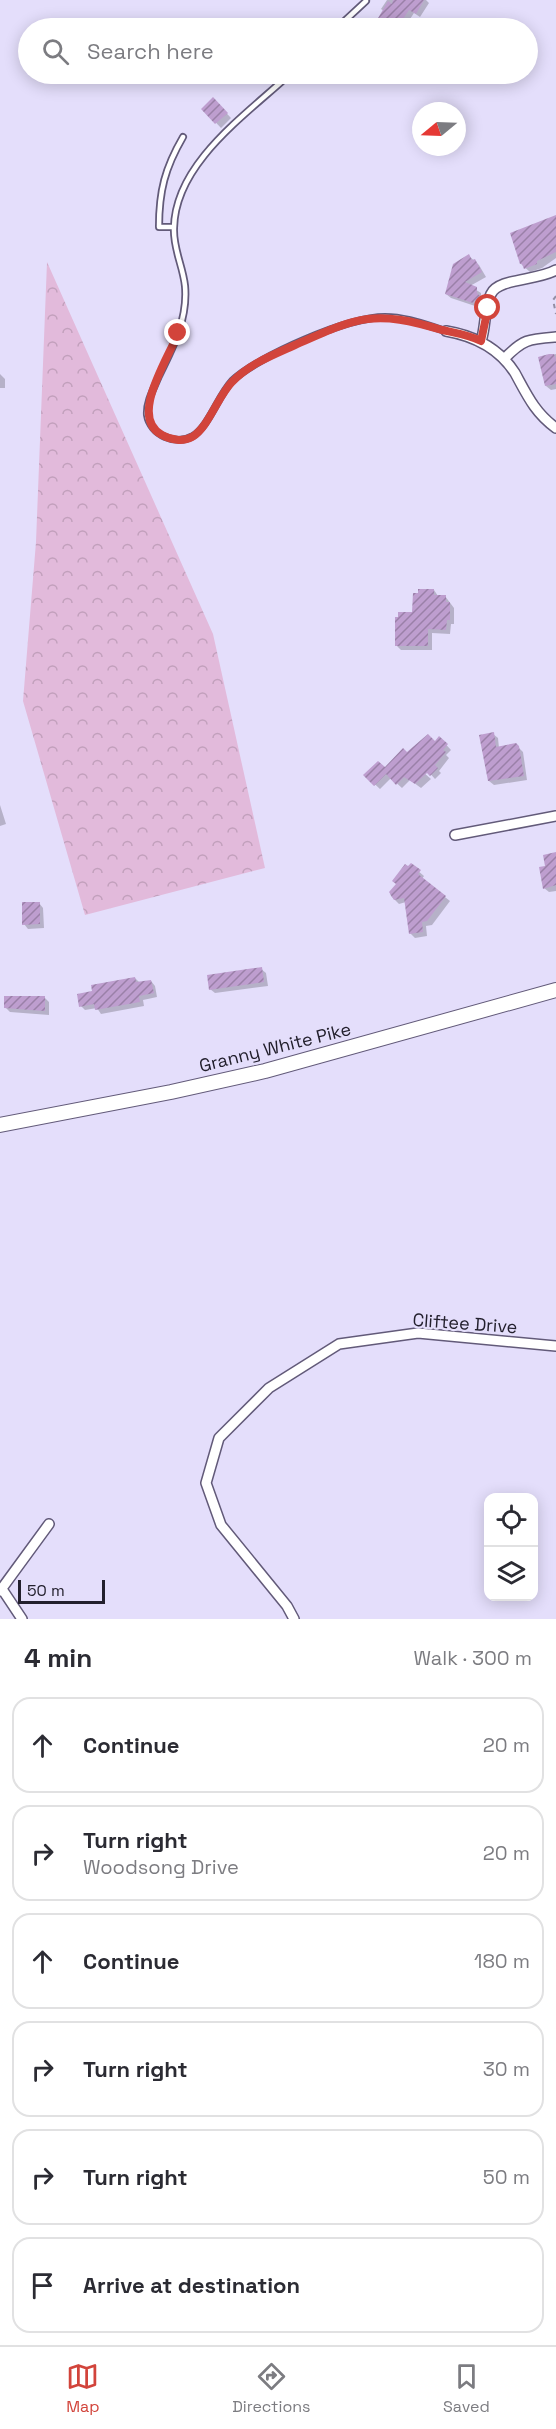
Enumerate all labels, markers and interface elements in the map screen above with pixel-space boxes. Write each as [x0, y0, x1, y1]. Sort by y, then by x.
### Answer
search box [18, 18, 538, 84]
icon: search [39, 35, 72, 68]
text: Search here [87, 37, 214, 65]
north arrow [412, 102, 466, 156]
route start [474, 294, 500, 320]
route end [164, 319, 190, 345]
street label: Granny White Pike [197, 1017, 353, 1077]
street label: Cliftee Drive [412, 1308, 518, 1338]
map controls [484, 1493, 538, 1601]
button: locate [484, 1493, 538, 1547]
button: layers [484, 1547, 538, 1601]
scale bar [18, 1577, 105, 1604]
text: 50 m [27, 1580, 65, 1601]
text: 4 min [24, 1641, 92, 1675]
text: Walk · 300 m [413, 1645, 532, 1671]
icon: ahead [26, 1729, 59, 1762]
text: Continue [83, 1731, 179, 1759]
text: 20 m [483, 1732, 530, 1758]
text: Turn right [83, 1826, 188, 1854]
icon: right [26, 1837, 59, 1870]
text: 20 m [483, 1840, 530, 1866]
text: Woodsong Drive [83, 1854, 239, 1880]
icon: ahead [26, 1945, 59, 1978]
text: Continue [83, 1947, 179, 1975]
text: 180 m [474, 1948, 530, 1974]
icon: right [26, 2053, 59, 2086]
text: Turn right [83, 2055, 188, 2083]
text: 30 m [483, 2056, 530, 2082]
icon: right [26, 2161, 59, 2194]
text: Turn right [83, 2163, 188, 2191]
text: 50 m [483, 2164, 530, 2190]
icon: arrive [26, 2269, 59, 2302]
text: Arrive at destination [83, 2271, 300, 2299]
tab: Map [66, 2360, 100, 2417]
tab: Directions [232, 2360, 311, 2417]
tab: Saved [443, 2360, 490, 2417]

